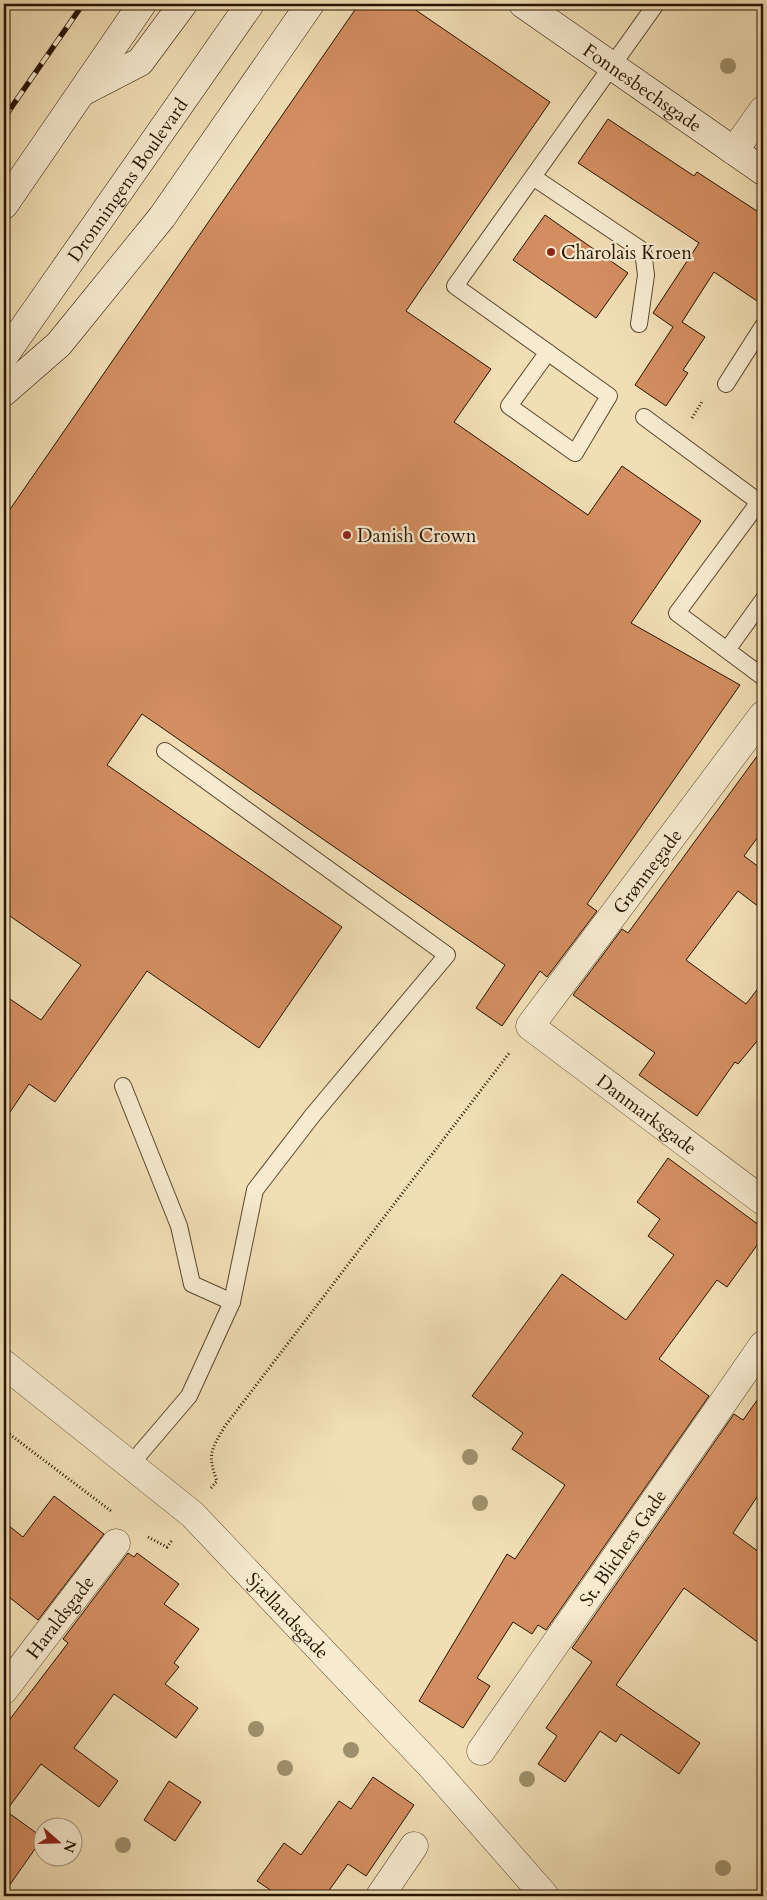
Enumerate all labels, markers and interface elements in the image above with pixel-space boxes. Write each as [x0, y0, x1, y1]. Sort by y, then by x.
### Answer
street label: Fonnesbechsgade [578, 38, 707, 139]
street label: Dronningens Boulevard [62, 93, 194, 267]
place label: Charolais Kroen [561, 240, 692, 266]
marker: Charolais Kroen [545, 246, 557, 258]
place label: Danish Crown [357, 523, 477, 549]
marker: Danish Crown [341, 529, 353, 541]
street label: Grønnegade [607, 824, 688, 920]
street label: Danmarksgade [591, 1068, 702, 1161]
street label: St. Blichers Gade [574, 1484, 673, 1611]
street label: Sjællandsgade [240, 1567, 335, 1665]
street label: Haraldsgade [20, 1570, 101, 1664]
north arrow [32, 1818, 82, 1868]
text: N [59, 1837, 81, 1855]

